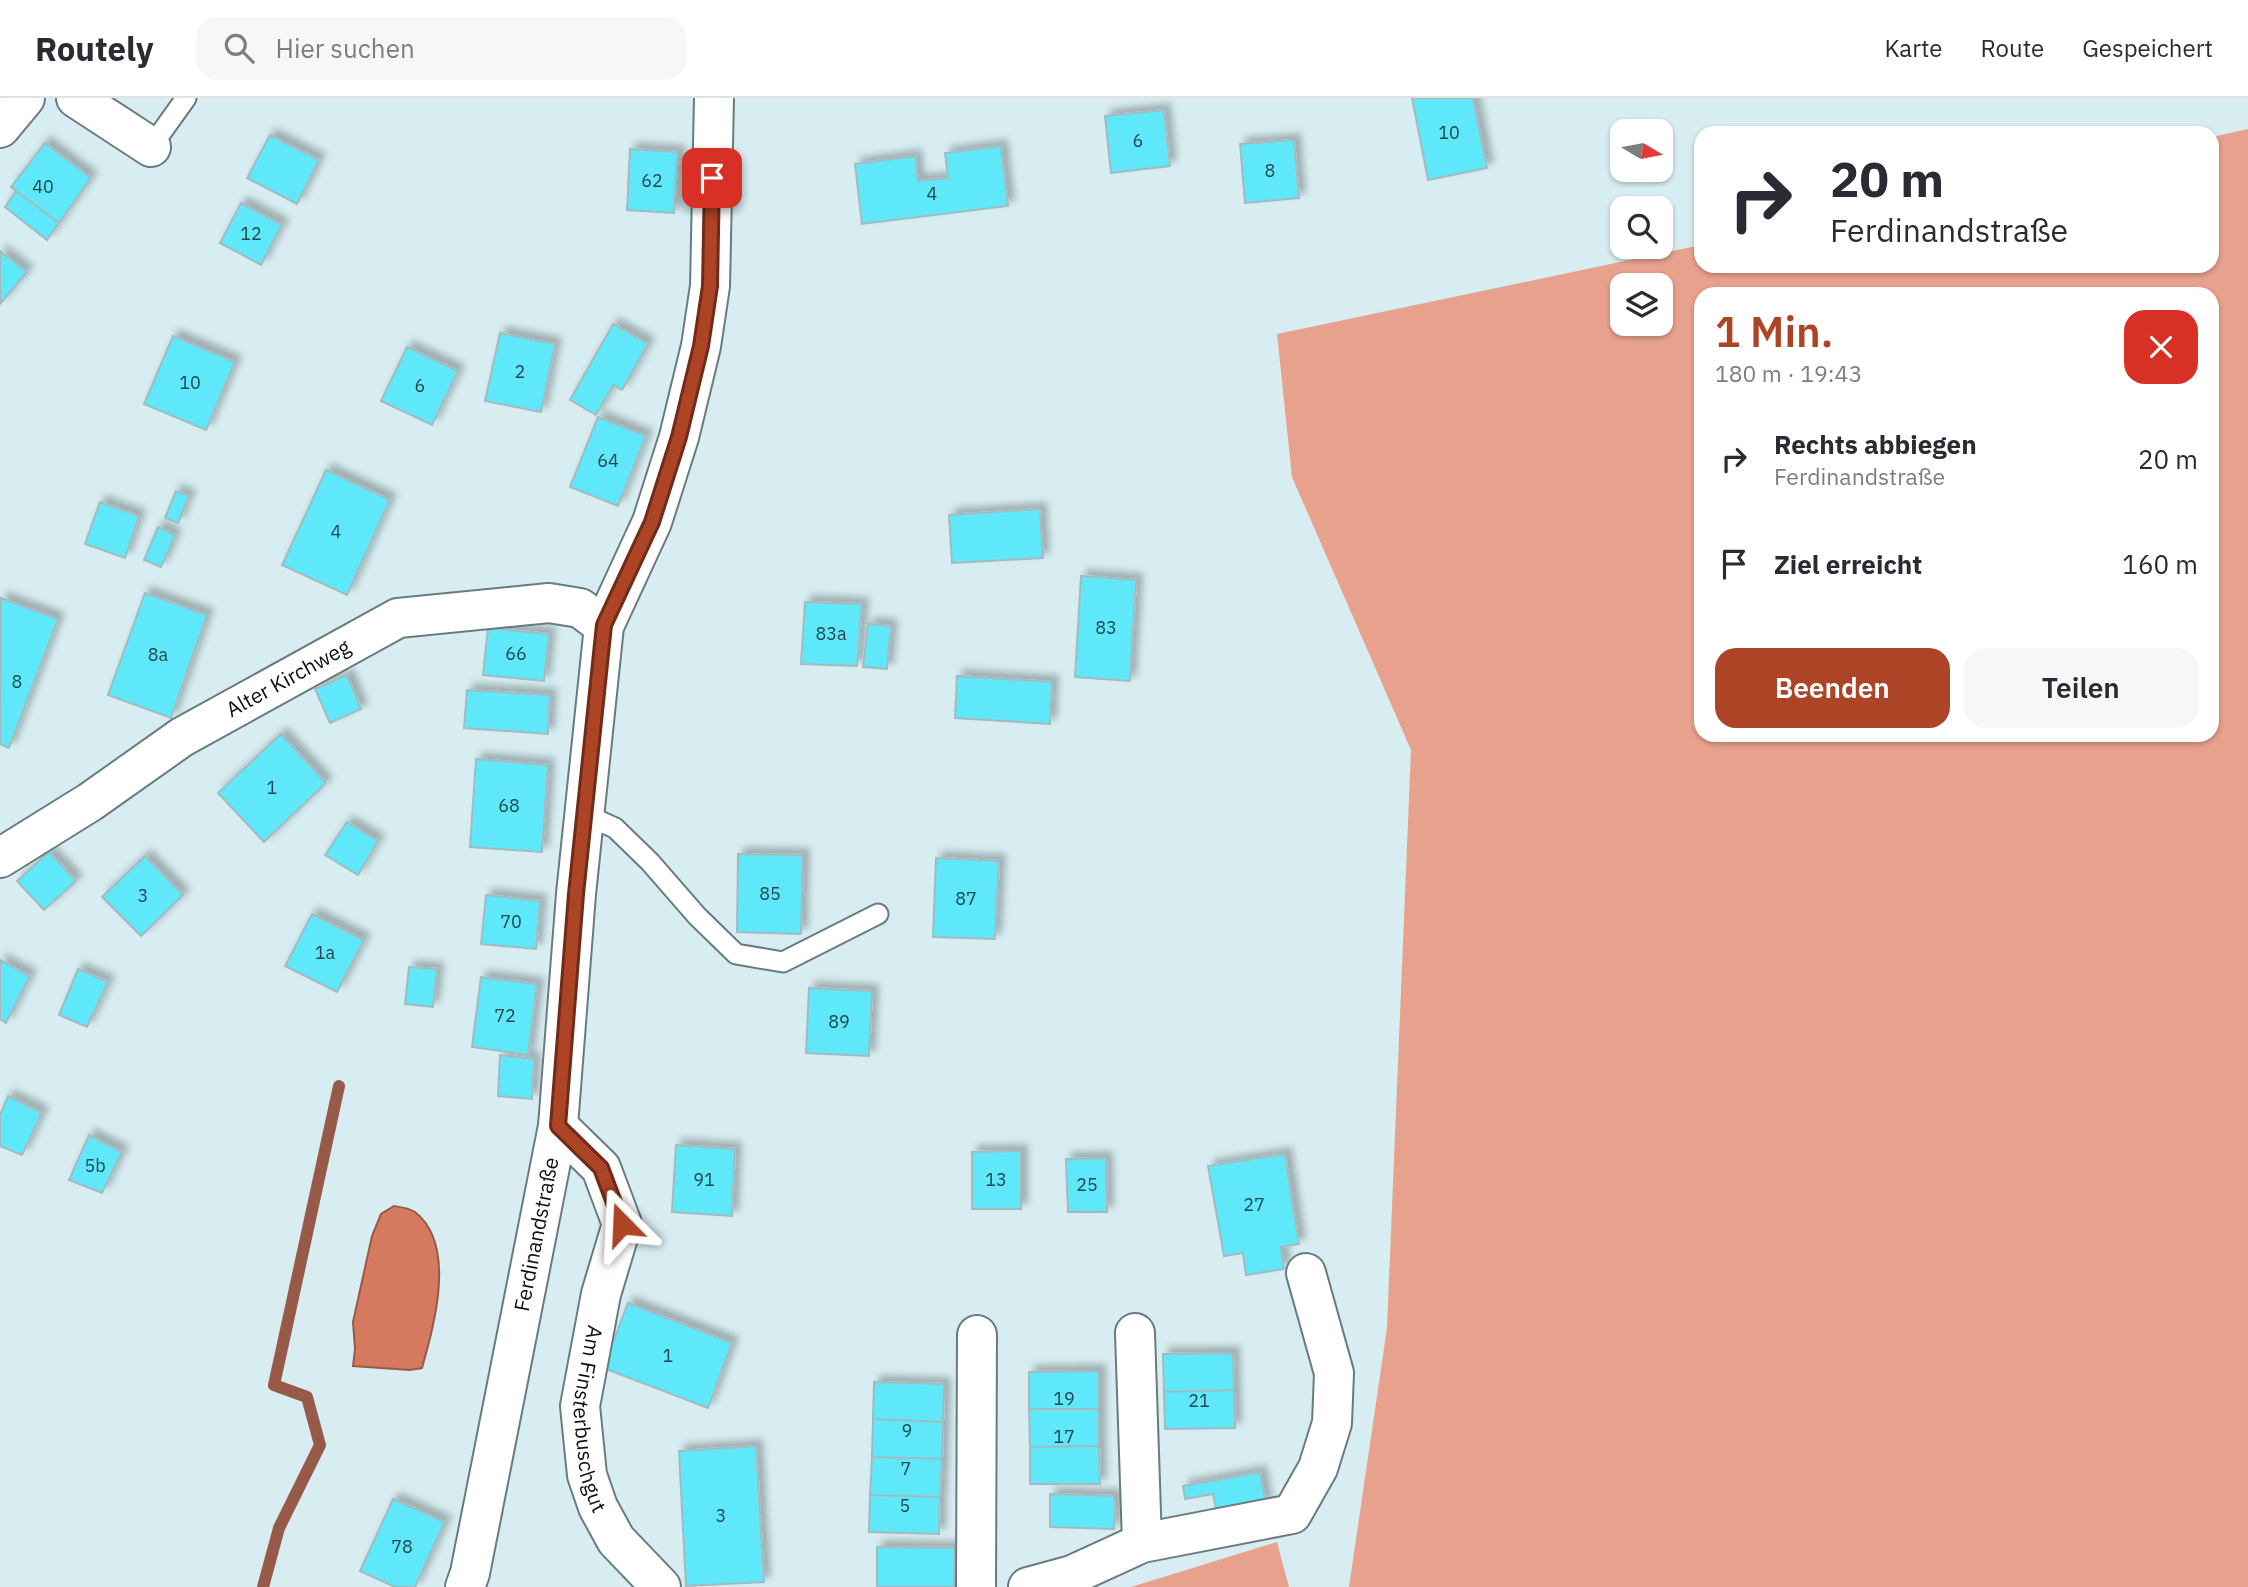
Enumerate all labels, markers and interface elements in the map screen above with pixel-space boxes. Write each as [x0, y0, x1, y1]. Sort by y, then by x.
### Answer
search box [196, 17, 686, 80]
text: Routely [35, 27, 154, 70]
icon: search [220, 29, 258, 67]
text: Hier suchen [276, 31, 415, 65]
text: Karte [1884, 32, 1943, 64]
text: Route [1981, 32, 2044, 64]
text: Gespeichert [2082, 32, 2213, 64]
north arrow [1610, 119, 1673, 182]
map controls [1610, 119, 1673, 336]
house number: 10 [1438, 121, 1460, 144]
house number: 6 [1133, 129, 1143, 152]
text: 20 m [1830, 147, 1944, 210]
pin [682, 148, 742, 208]
icon: right [1715, 154, 1806, 245]
icon: arrive [693, 159, 731, 197]
house number: 8 [1265, 159, 1275, 182]
house number: 62 [641, 169, 663, 192]
house number: 40 [32, 175, 54, 198]
house number: 4 [927, 182, 938, 205]
button: search [1610, 196, 1673, 259]
text: Ferdinandstraße [1830, 209, 2068, 251]
house number: 12 [240, 222, 262, 245]
button: layers [1610, 273, 1673, 336]
text: 1 Min. [1715, 304, 1833, 359]
button: close [2124, 310, 2198, 384]
text: 180 m · 19:43 [1715, 358, 1862, 388]
house number: 2 [515, 360, 525, 383]
house number: 10 [179, 371, 201, 394]
house number: 6 [415, 374, 425, 397]
text: Rechts abbiegen [1774, 427, 1977, 461]
icon: right [1715, 440, 1753, 478]
text: 20 m [2138, 442, 2198, 476]
house number: 64 [597, 449, 619, 472]
text: Ferdinandstraße [1774, 461, 1945, 491]
house number: 4 [331, 520, 342, 543]
icon: arrive [1715, 545, 1753, 583]
text: Ziel erreicht [1774, 547, 1922, 581]
text: 160 m [2122, 547, 2198, 581]
house number: 83 [1095, 616, 1117, 639]
house number: 83a [815, 622, 847, 645]
street label: Alter Kirchweg [221, 632, 355, 723]
house number: 66 [505, 642, 527, 665]
house number: 8a [148, 643, 169, 666]
button: Beenden [1715, 648, 1950, 728]
button: Teilen [1964, 648, 2198, 728]
house number: 8 [12, 670, 22, 693]
house number: 1 [267, 776, 277, 799]
house number: 68 [498, 794, 520, 817]
house number: 85 [759, 882, 781, 905]
house number: 3 [138, 884, 148, 907]
house number: 87 [955, 887, 977, 910]
house number: 70 [500, 910, 522, 933]
house number: 1a [315, 941, 336, 964]
house number: 72 [494, 1004, 516, 1027]
house number: 89 [828, 1010, 850, 1033]
house number: 5b [84, 1154, 106, 1177]
street label: Ferdinandstraße [507, 1155, 565, 1314]
house number: 91 [693, 1168, 715, 1191]
house number: 13 [985, 1168, 1007, 1191]
house number: 25 [1076, 1173, 1098, 1196]
position arrow [585, 1187, 659, 1261]
house number: 27 [1243, 1193, 1265, 1216]
street label: Am Finsterbuschgut [567, 1323, 613, 1517]
house number: 1 [663, 1344, 673, 1367]
house number: 19 [1053, 1387, 1075, 1410]
house number: 21 [1188, 1389, 1210, 1412]
house number: 9 [902, 1419, 912, 1442]
house number: 17 [1053, 1425, 1075, 1448]
house number: 7 [901, 1457, 911, 1480]
house number: 5 [900, 1494, 910, 1517]
house number: 3 [716, 1504, 726, 1527]
house number: 78 [391, 1535, 413, 1558]

